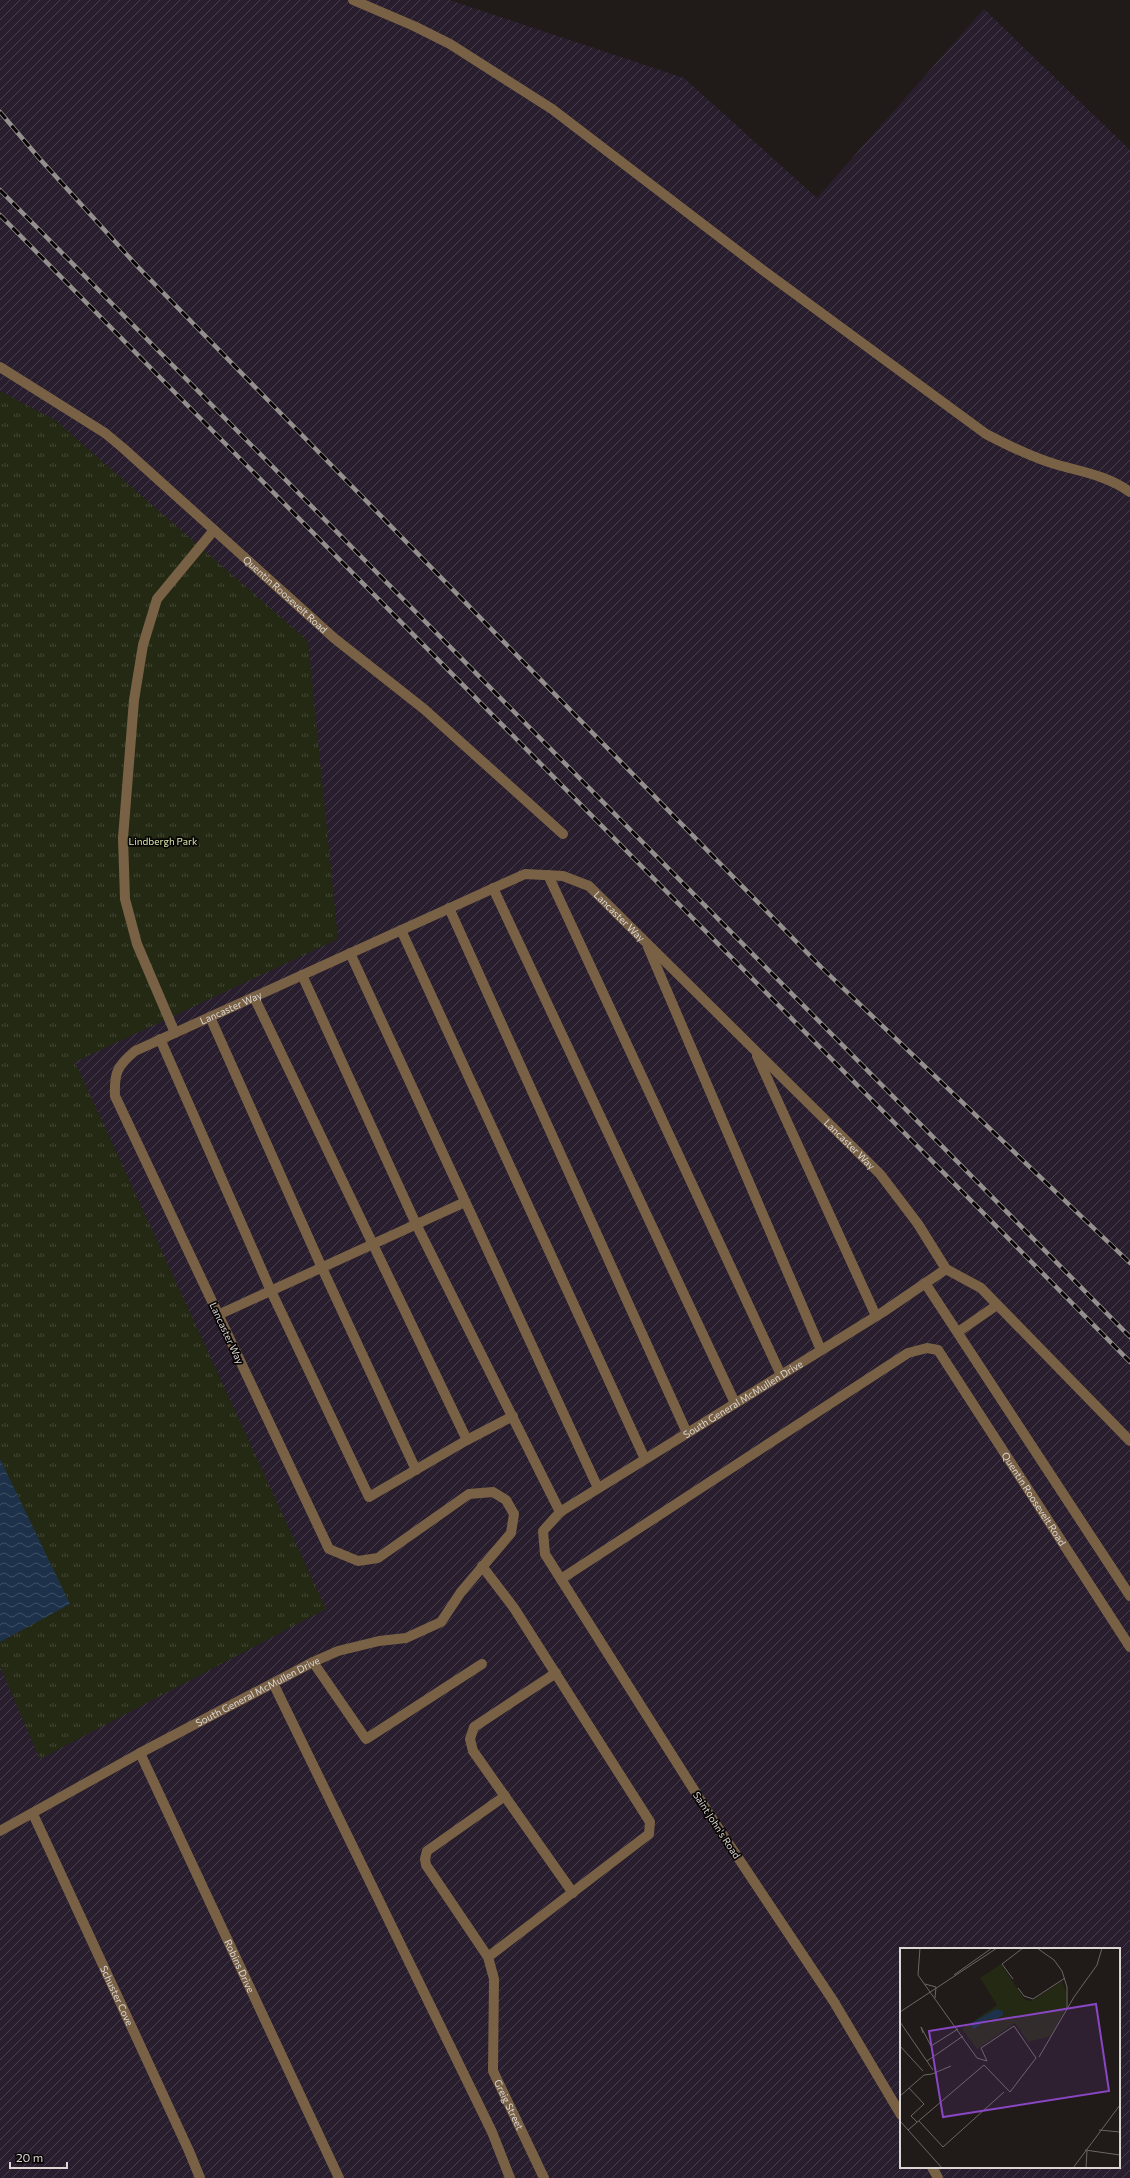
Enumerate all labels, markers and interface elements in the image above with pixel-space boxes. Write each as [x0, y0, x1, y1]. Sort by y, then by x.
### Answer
street label: Quentin Roosevelt Road [241, 553, 330, 635]
park label: Lindbergh Park [129, 835, 198, 847]
street label: Lancaster Way [592, 888, 647, 944]
street label: Lancaster Way [198, 988, 264, 1027]
street label: Lancaster Way [822, 1116, 878, 1172]
street label: Lancaster Way [207, 1300, 247, 1366]
street label: South General McMullen Drive [681, 1357, 805, 1440]
street label: Quentin Roosevelt Road [999, 1450, 1069, 1548]
street label: South General McMullen Drive [193, 1654, 321, 1729]
street label: Saint John's Road [691, 1789, 743, 1861]
street label: Robins Drive [222, 1937, 257, 1994]
inset map [900, 1948, 1120, 2168]
street label: Schuster Cove [98, 1964, 136, 2027]
street label: Greig Street [492, 2077, 526, 2132]
scale bar [10, 2144, 67, 2170]
text: 20 m [16, 2150, 43, 2164]

